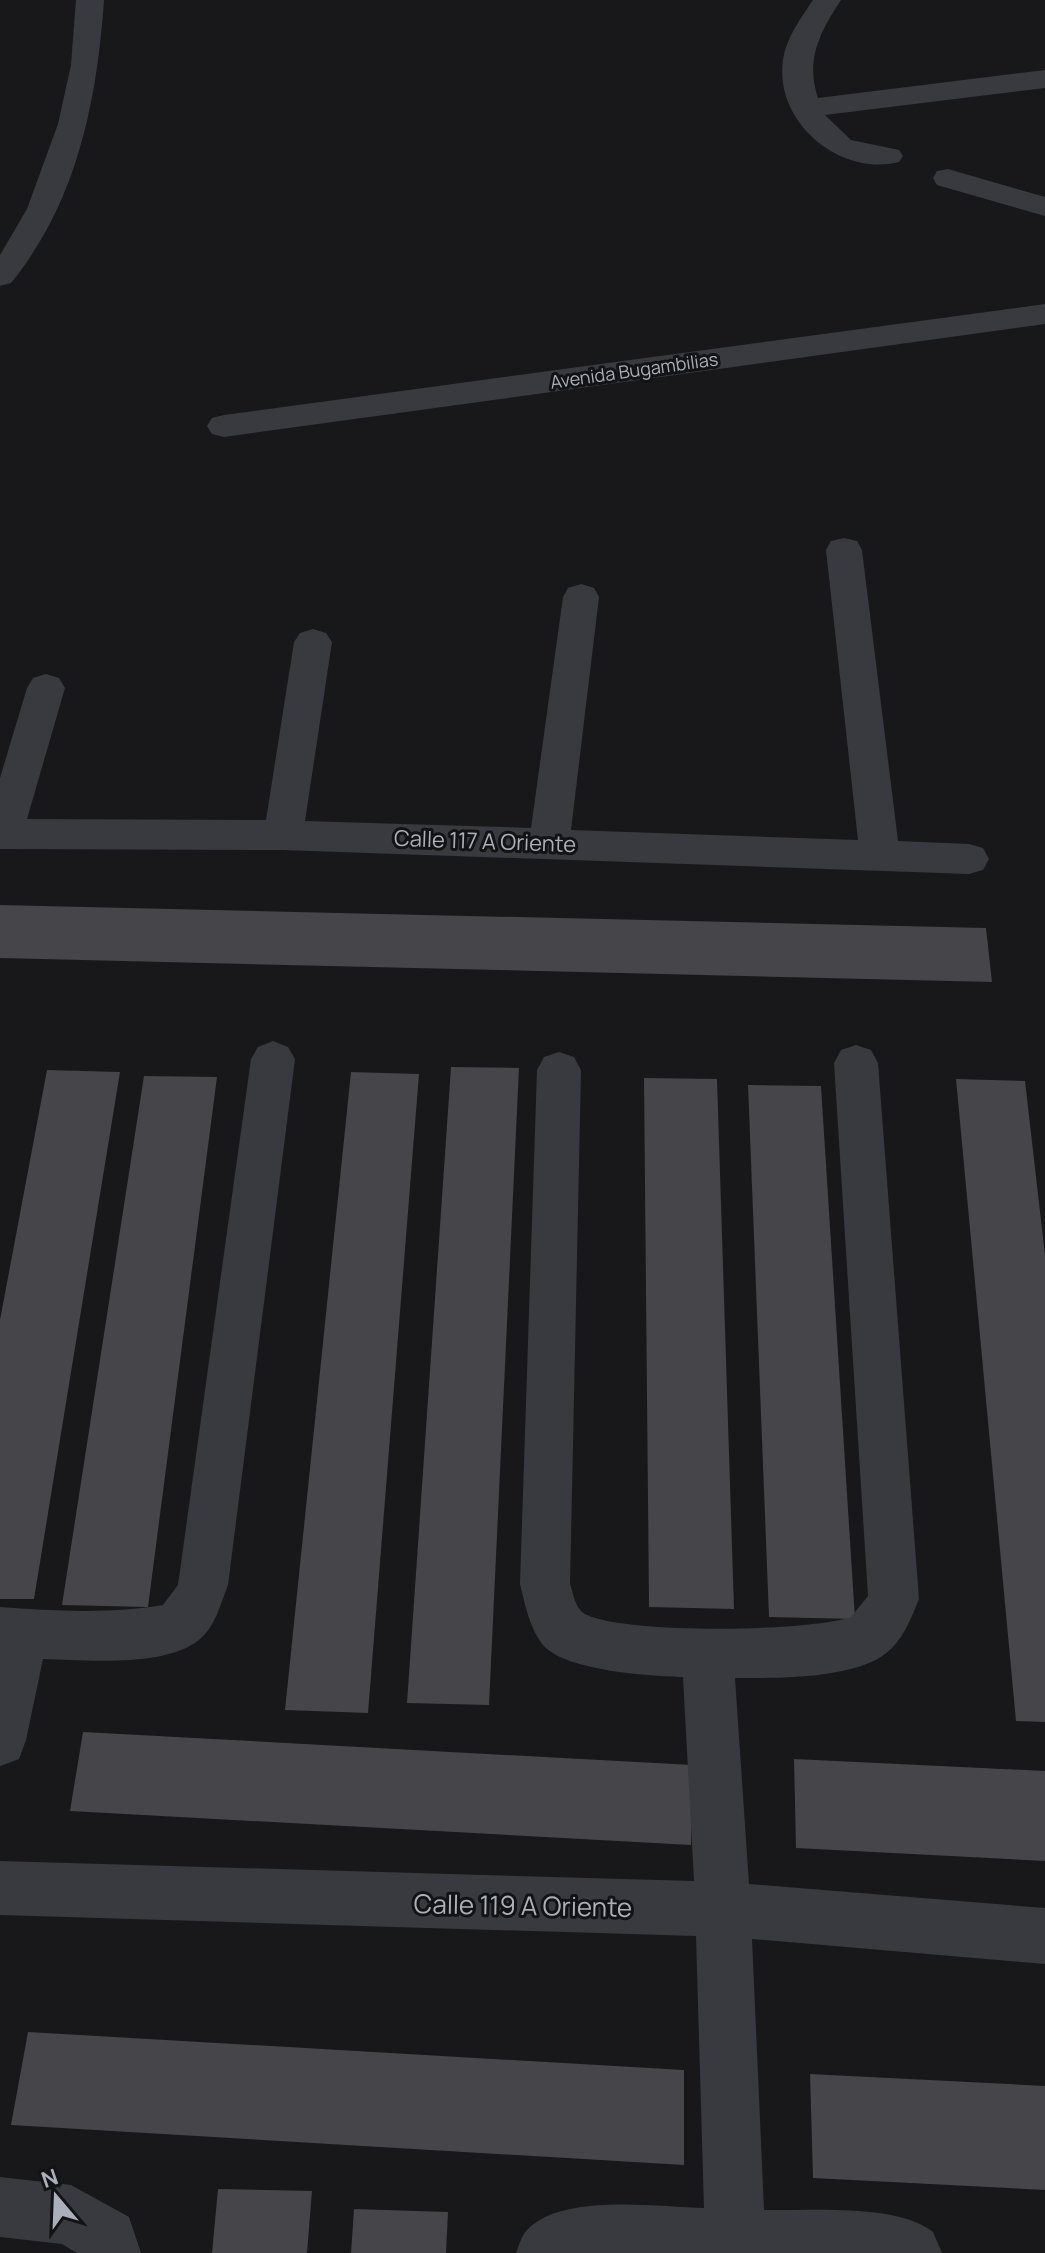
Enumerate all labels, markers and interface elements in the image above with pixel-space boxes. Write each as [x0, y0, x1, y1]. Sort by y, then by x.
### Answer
street label: Avenida Bugambilias [549, 346, 719, 394]
street label: Calle 117 A Oriente [393, 823, 577, 859]
street label: Calle 119 A Oriente [413, 1885, 633, 1925]
north arrow [16, 2157, 96, 2237]
text: N [37, 2161, 62, 2195]

